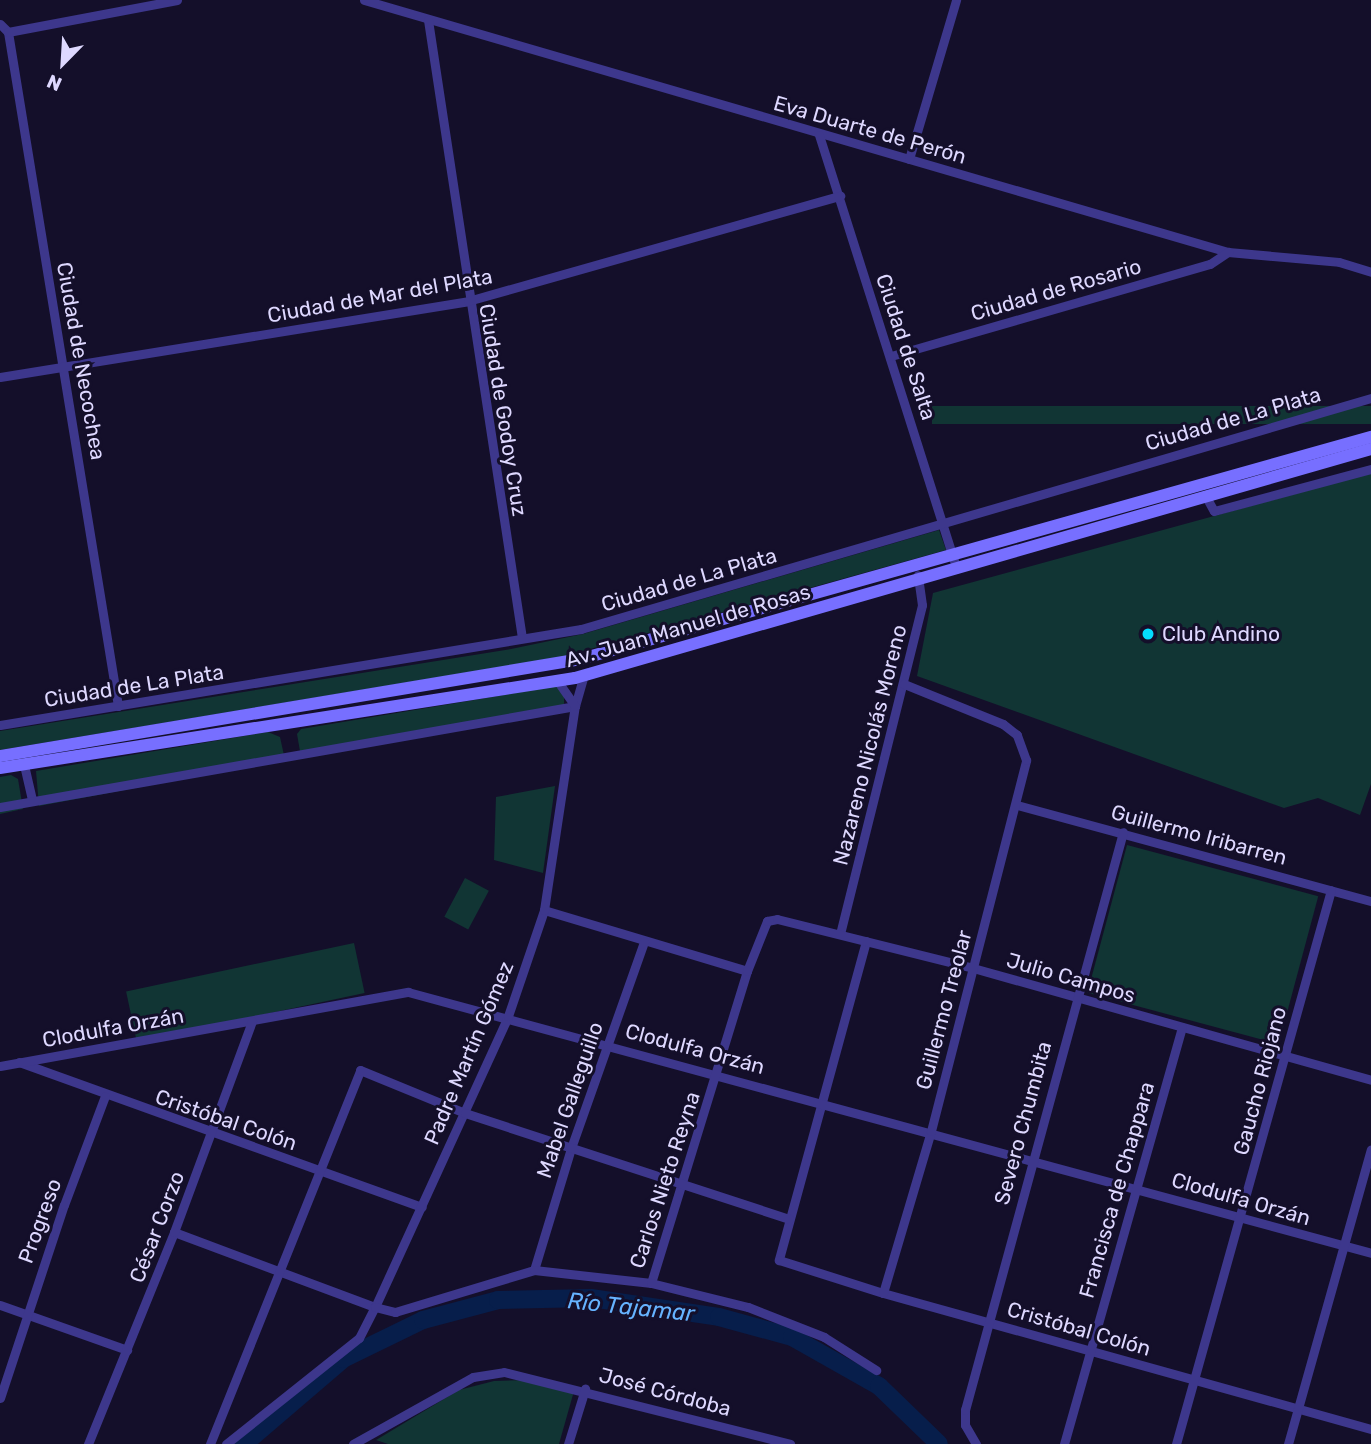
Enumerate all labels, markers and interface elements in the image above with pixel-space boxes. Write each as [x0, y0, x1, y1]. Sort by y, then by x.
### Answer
north arrow [28, 28, 98, 98]
text: N [43, 69, 65, 96]
street label: Eva Duarte de Perón [771, 90, 969, 170]
street label: Ciudad de Rosario [968, 254, 1144, 326]
street label: Ciudad de Necochea [51, 260, 111, 462]
street label: Ciudad de Mar del Plata [265, 264, 495, 328]
street label: Ciudad de Salta [870, 271, 942, 423]
street label: Ciudad de Godoy Cruz [474, 302, 532, 518]
street label: Ciudad de La Plata [1142, 382, 1324, 456]
street label: Ciudad de La Plata [598, 543, 780, 617]
street label: Av. Juan Manuel de Rosas [563, 579, 813, 673]
place label: Club Andino [1162, 621, 1281, 647]
street label: Nazareno Nicolás Moreno [828, 622, 912, 868]
marker: Club Andino [1140, 626, 1156, 642]
street label: Ciudad de La Plata [43, 659, 225, 713]
street label: Guillermo Iribarren [1108, 799, 1290, 871]
street label: Guillermo Treolar [911, 927, 977, 1093]
street label: Julio Campos [1004, 948, 1138, 1008]
street label: Padre Martín Gómez [419, 957, 519, 1149]
street label: Clodulfa Orzán [40, 1003, 186, 1053]
street label: Gaucho Riojano [1228, 1004, 1292, 1158]
street label: Clodulfa Orzán [623, 1018, 767, 1080]
street label: Mabel Galleguillo [532, 1019, 608, 1181]
street label: Severo Chumbita [989, 1039, 1057, 1207]
street label: Francisca de Chappara [1074, 1079, 1160, 1301]
street label: Cristóbal Colón [152, 1084, 300, 1156]
street label: Carlos Nieto Reyna [625, 1088, 705, 1272]
street label: César Corzo [124, 1167, 190, 1287]
street label: Clodulfa Orzán [1169, 1167, 1313, 1231]
street label: Progreso [13, 1175, 67, 1267]
water label: Río Tajamar [566, 1287, 696, 1327]
street label: Cristóbal Colón [1004, 1296, 1154, 1362]
street label: José Córdoba [596, 1362, 734, 1422]

